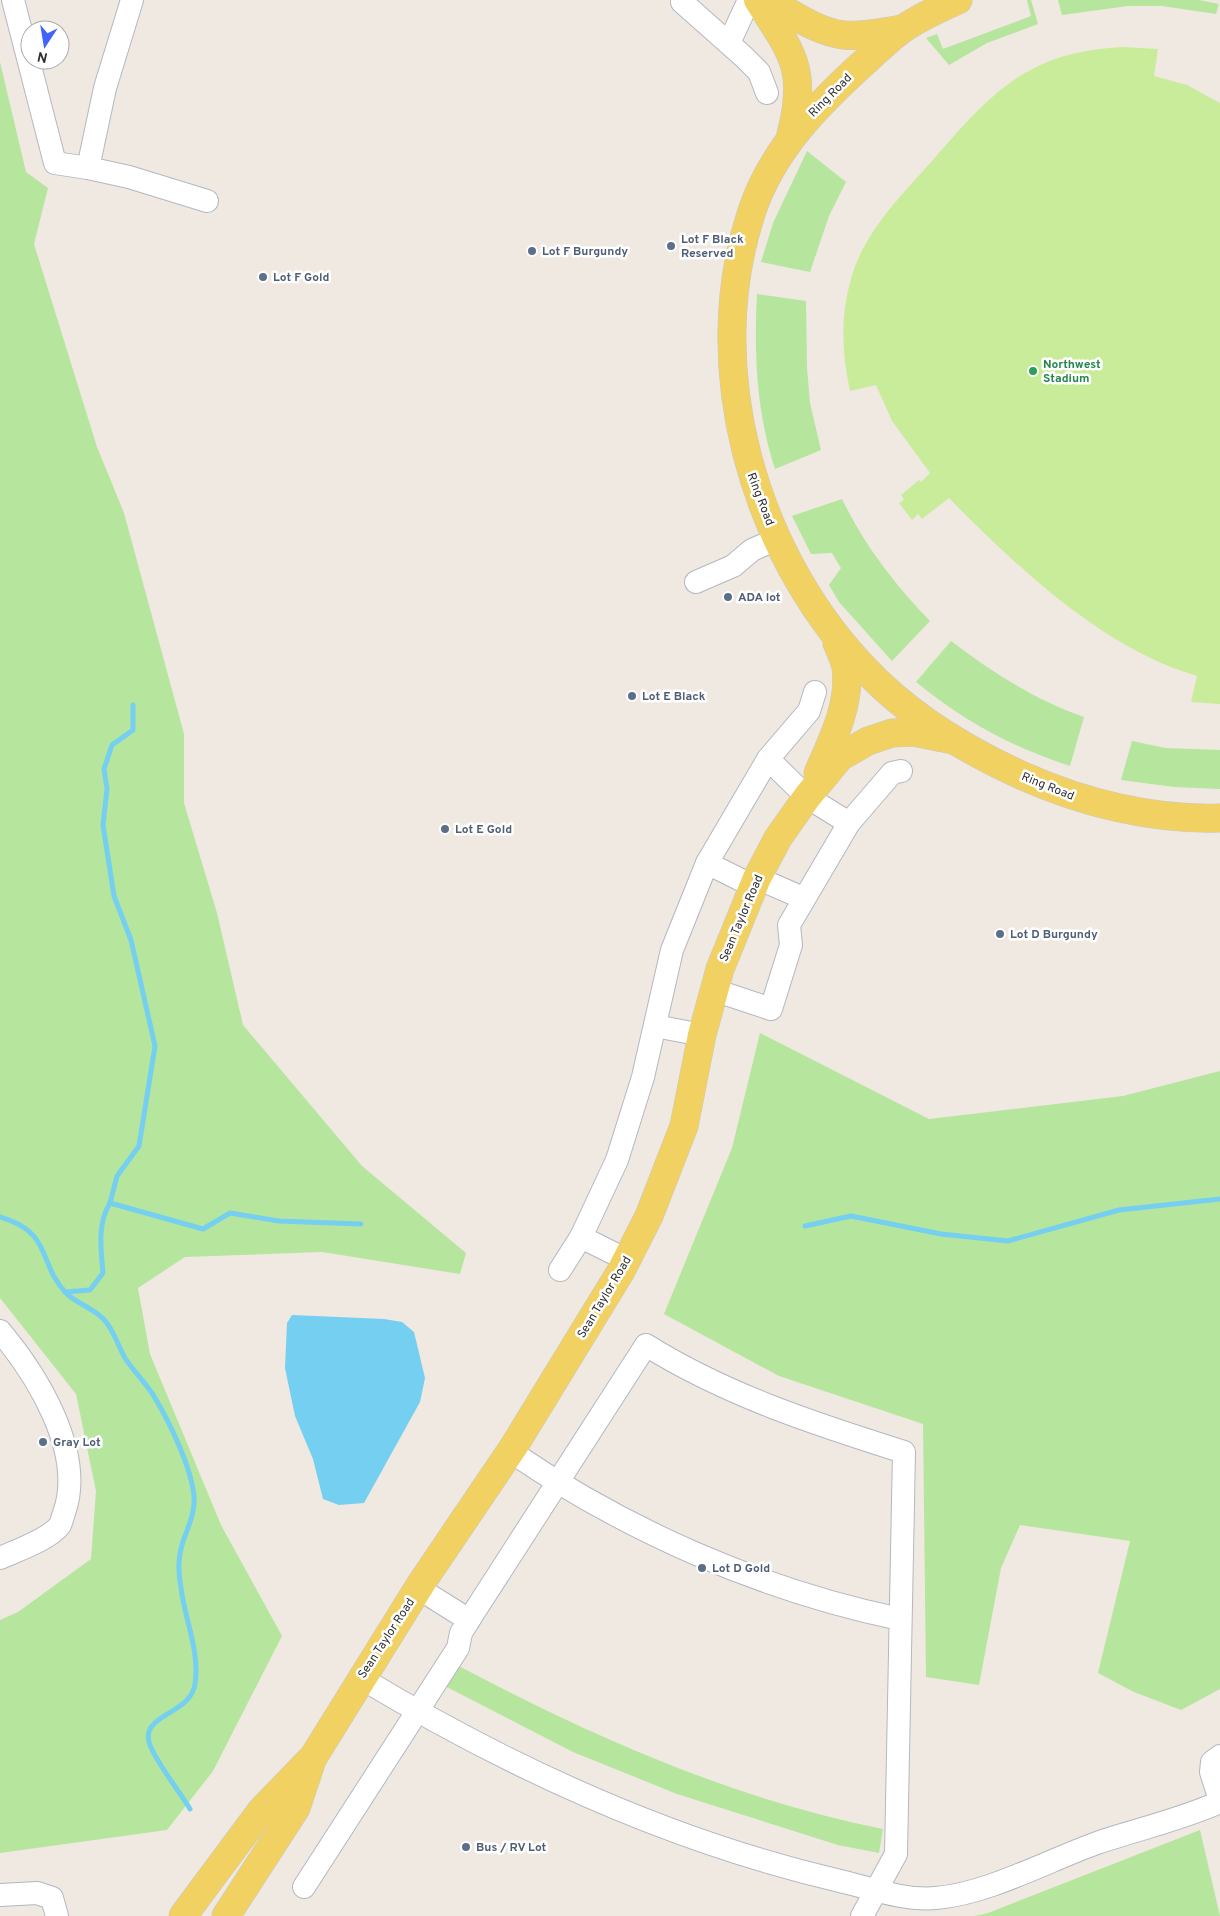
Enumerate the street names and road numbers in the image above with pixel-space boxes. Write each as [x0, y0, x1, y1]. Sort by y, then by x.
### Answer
street label: Ring Road [805, 70, 856, 121]
street label: Ring Road [743, 471, 777, 528]
street label: Ring Road [1019, 769, 1076, 805]
street label: Sean Taylor Road [716, 873, 767, 964]
street label: Sean Taylor Road [574, 1254, 636, 1341]
street label: Sean Taylor Road [355, 1595, 419, 1682]

